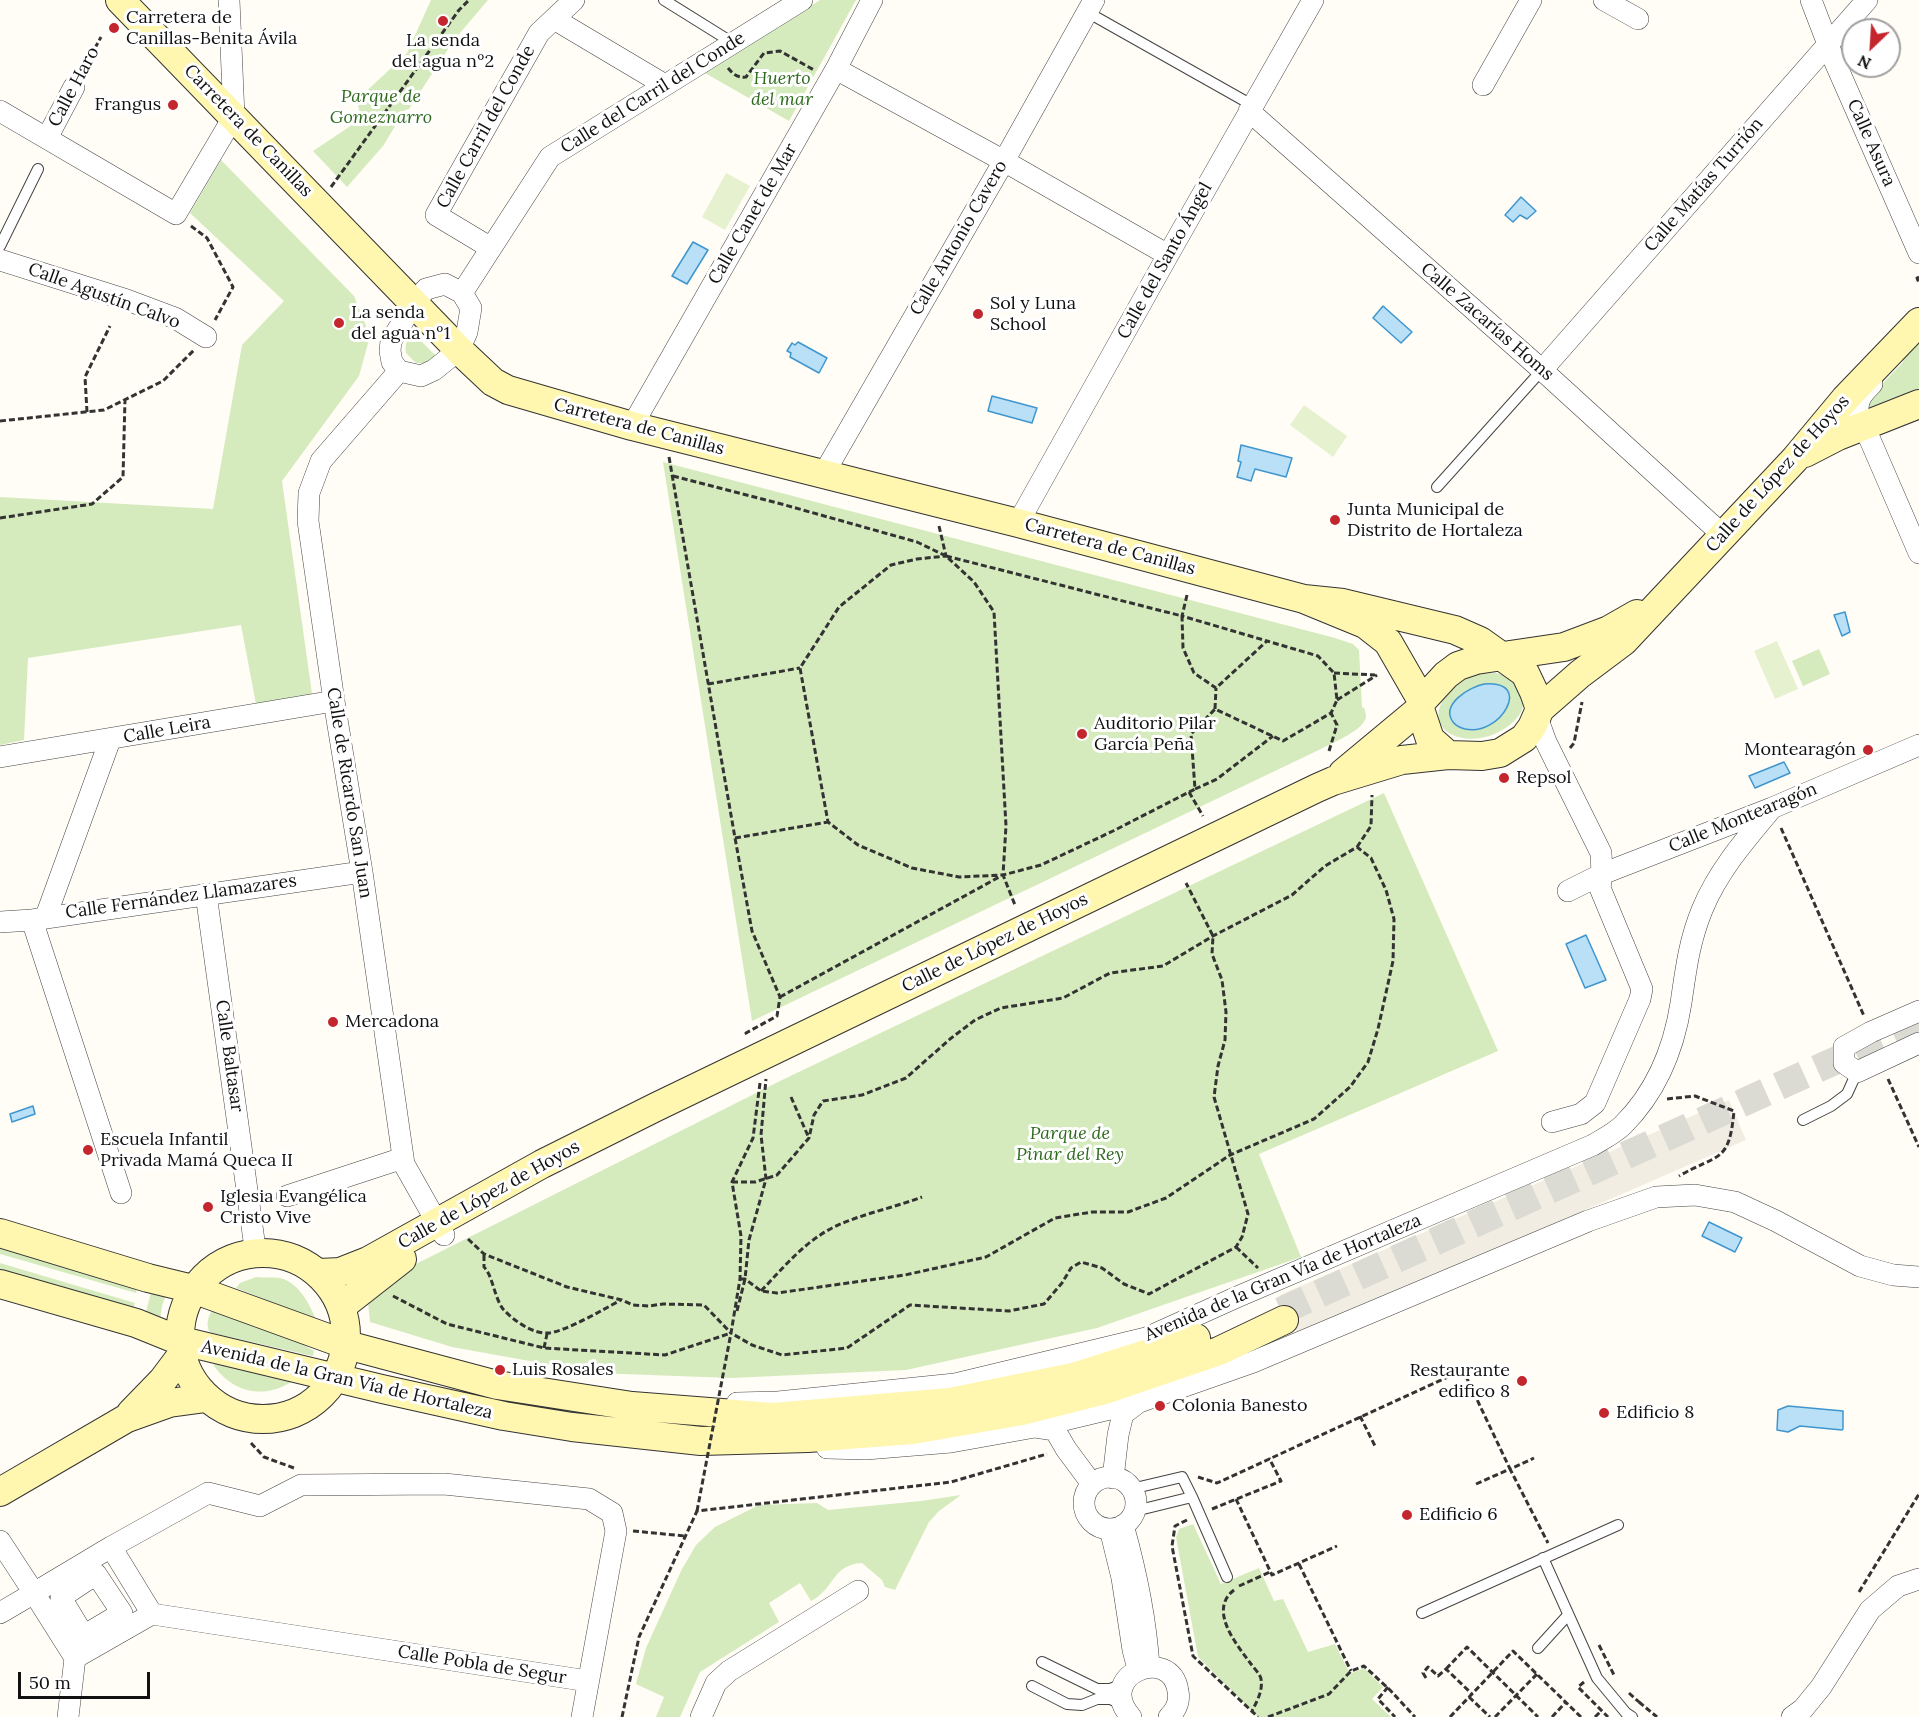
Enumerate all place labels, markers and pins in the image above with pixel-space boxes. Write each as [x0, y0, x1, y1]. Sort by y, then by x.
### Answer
place label: Carretera de Canillas-Benita Ávila [126, 7, 297, 50]
marker: La senda del agua nº2 [436, 14, 450, 28]
marker: Carretera de Canillas-Benita Ávila [107, 21, 121, 35]
place label: La senda del agua nº2 [392, 30, 494, 72]
place label: Frangus [94, 94, 161, 116]
marker: Frangus [166, 98, 180, 112]
place label: Sol y Luna School [990, 293, 1076, 336]
place label: La senda del agua nº1 [351, 302, 450, 344]
marker: Sol y Luna School [971, 307, 985, 321]
marker: La senda del agua nº1 [332, 316, 346, 330]
place label: Junta Municipal de Distrito de Hortaleza [1347, 499, 1523, 542]
marker: Junta Municipal de Distrito de Hortaleza [1328, 513, 1342, 527]
place label: Auditorio Pilar García Peña [1094, 713, 1216, 756]
marker: Auditorio Pilar García Peña [1075, 727, 1089, 741]
place label: Montearagón [1744, 739, 1856, 761]
marker: Montearagón [1861, 743, 1875, 757]
place label: Repsol [1516, 767, 1571, 789]
marker: Repsol [1497, 771, 1511, 785]
place label: Mercadona [345, 1011, 439, 1033]
marker: Mercadona [326, 1015, 340, 1029]
place label: Escuela Infantil Privada Mamá Queca II [100, 1129, 293, 1172]
marker: Escuela Infantil Privada Mamá Queca II [81, 1143, 95, 1157]
place label: Iglesia Evangélica Cristo Vive [220, 1186, 367, 1228]
marker: Iglesia Evangélica Cristo Vive [201, 1200, 215, 1214]
place label: Luis Rosales [512, 1359, 614, 1381]
place label: Restaurante edifico 8 [1409, 1360, 1510, 1402]
marker: Luis Rosales [493, 1363, 507, 1377]
marker: Restaurante edifico 8 [1515, 1374, 1529, 1388]
place label: Colonia Banesto [1172, 1395, 1308, 1417]
marker: Colonia Banesto [1153, 1399, 1167, 1413]
place label: Edificio 8 [1616, 1402, 1694, 1424]
marker: Edificio 8 [1597, 1406, 1611, 1420]
place label: Edificio 6 [1419, 1504, 1498, 1526]
marker: Edificio 6 [1400, 1508, 1414, 1522]

